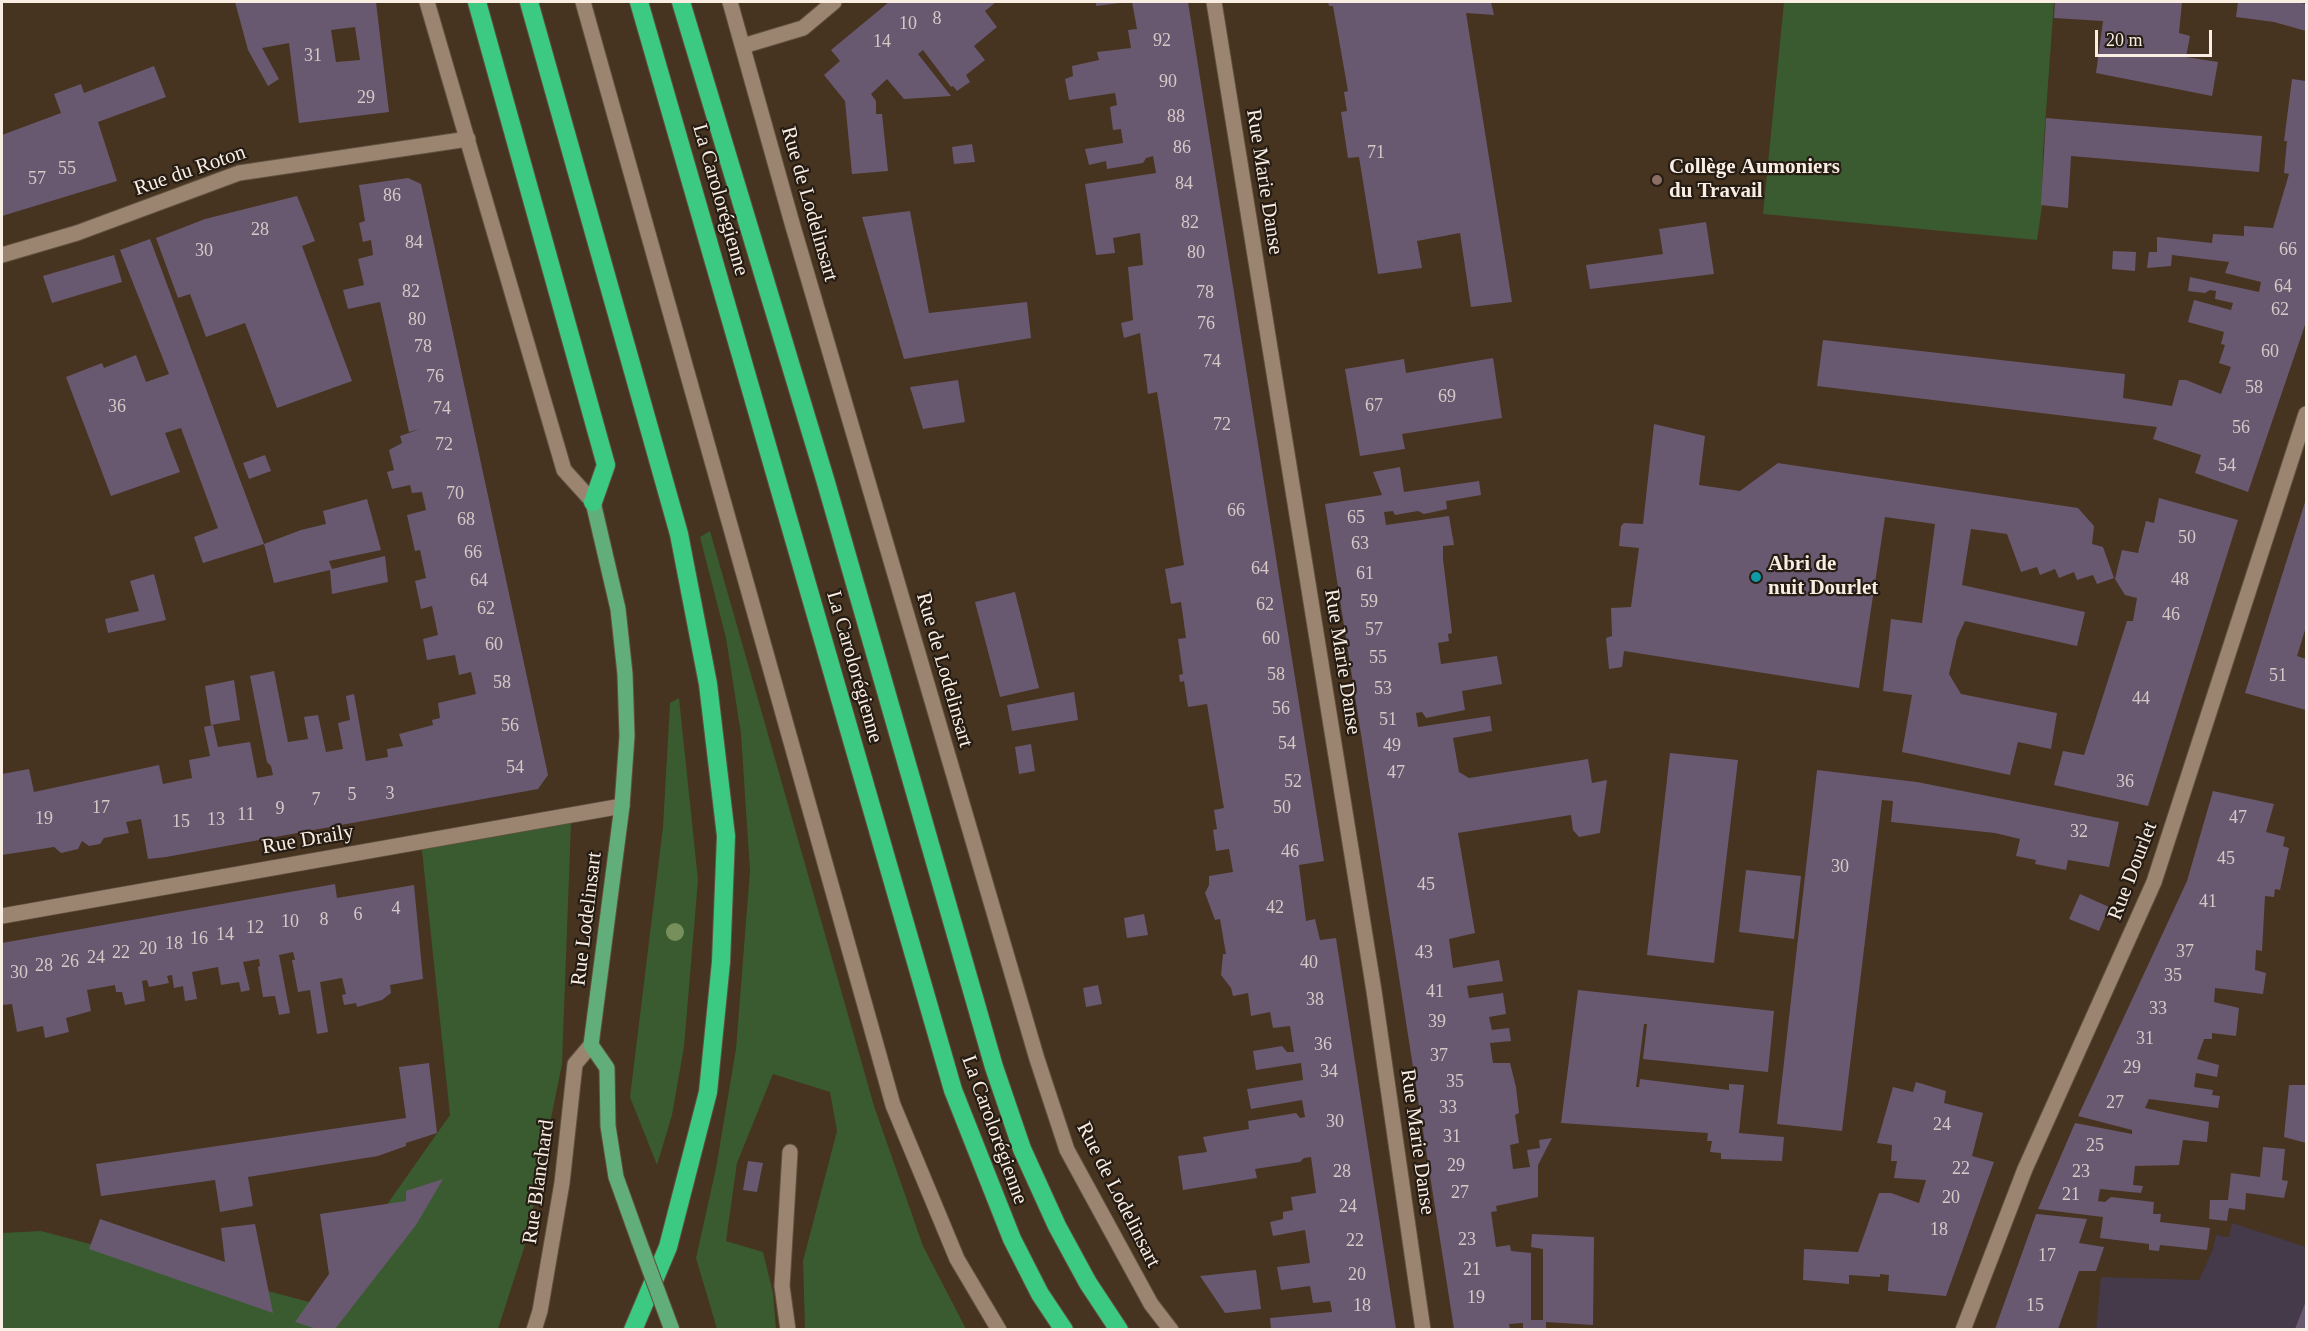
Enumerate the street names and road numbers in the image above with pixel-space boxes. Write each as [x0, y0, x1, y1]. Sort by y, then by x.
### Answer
street label: Rue Marie Danse [1240, 107, 1288, 257]
street label: La Carolorégienne [686, 121, 754, 279]
street label: Rue de Lodelinsart [775, 124, 843, 284]
street label: Rue du Roton [131, 140, 249, 202]
street label: Rue Marie Danse [1318, 587, 1366, 737]
street label: La Carolorégienne [820, 588, 888, 746]
street label: Rue de Lodelinsart [910, 590, 978, 750]
street label: Rue Dourlet [2103, 818, 2163, 924]
street label: Rue Draily [260, 820, 356, 860]
street label: Rue Lodelinsart [566, 851, 608, 987]
street label: La Carolorégienne [955, 1052, 1033, 1208]
street label: Rue Marie Danse [1394, 1067, 1440, 1217]
street label: Rue Blanchard [518, 1118, 560, 1246]
street label: Rue de Lodelinsart [1071, 1118, 1165, 1272]

